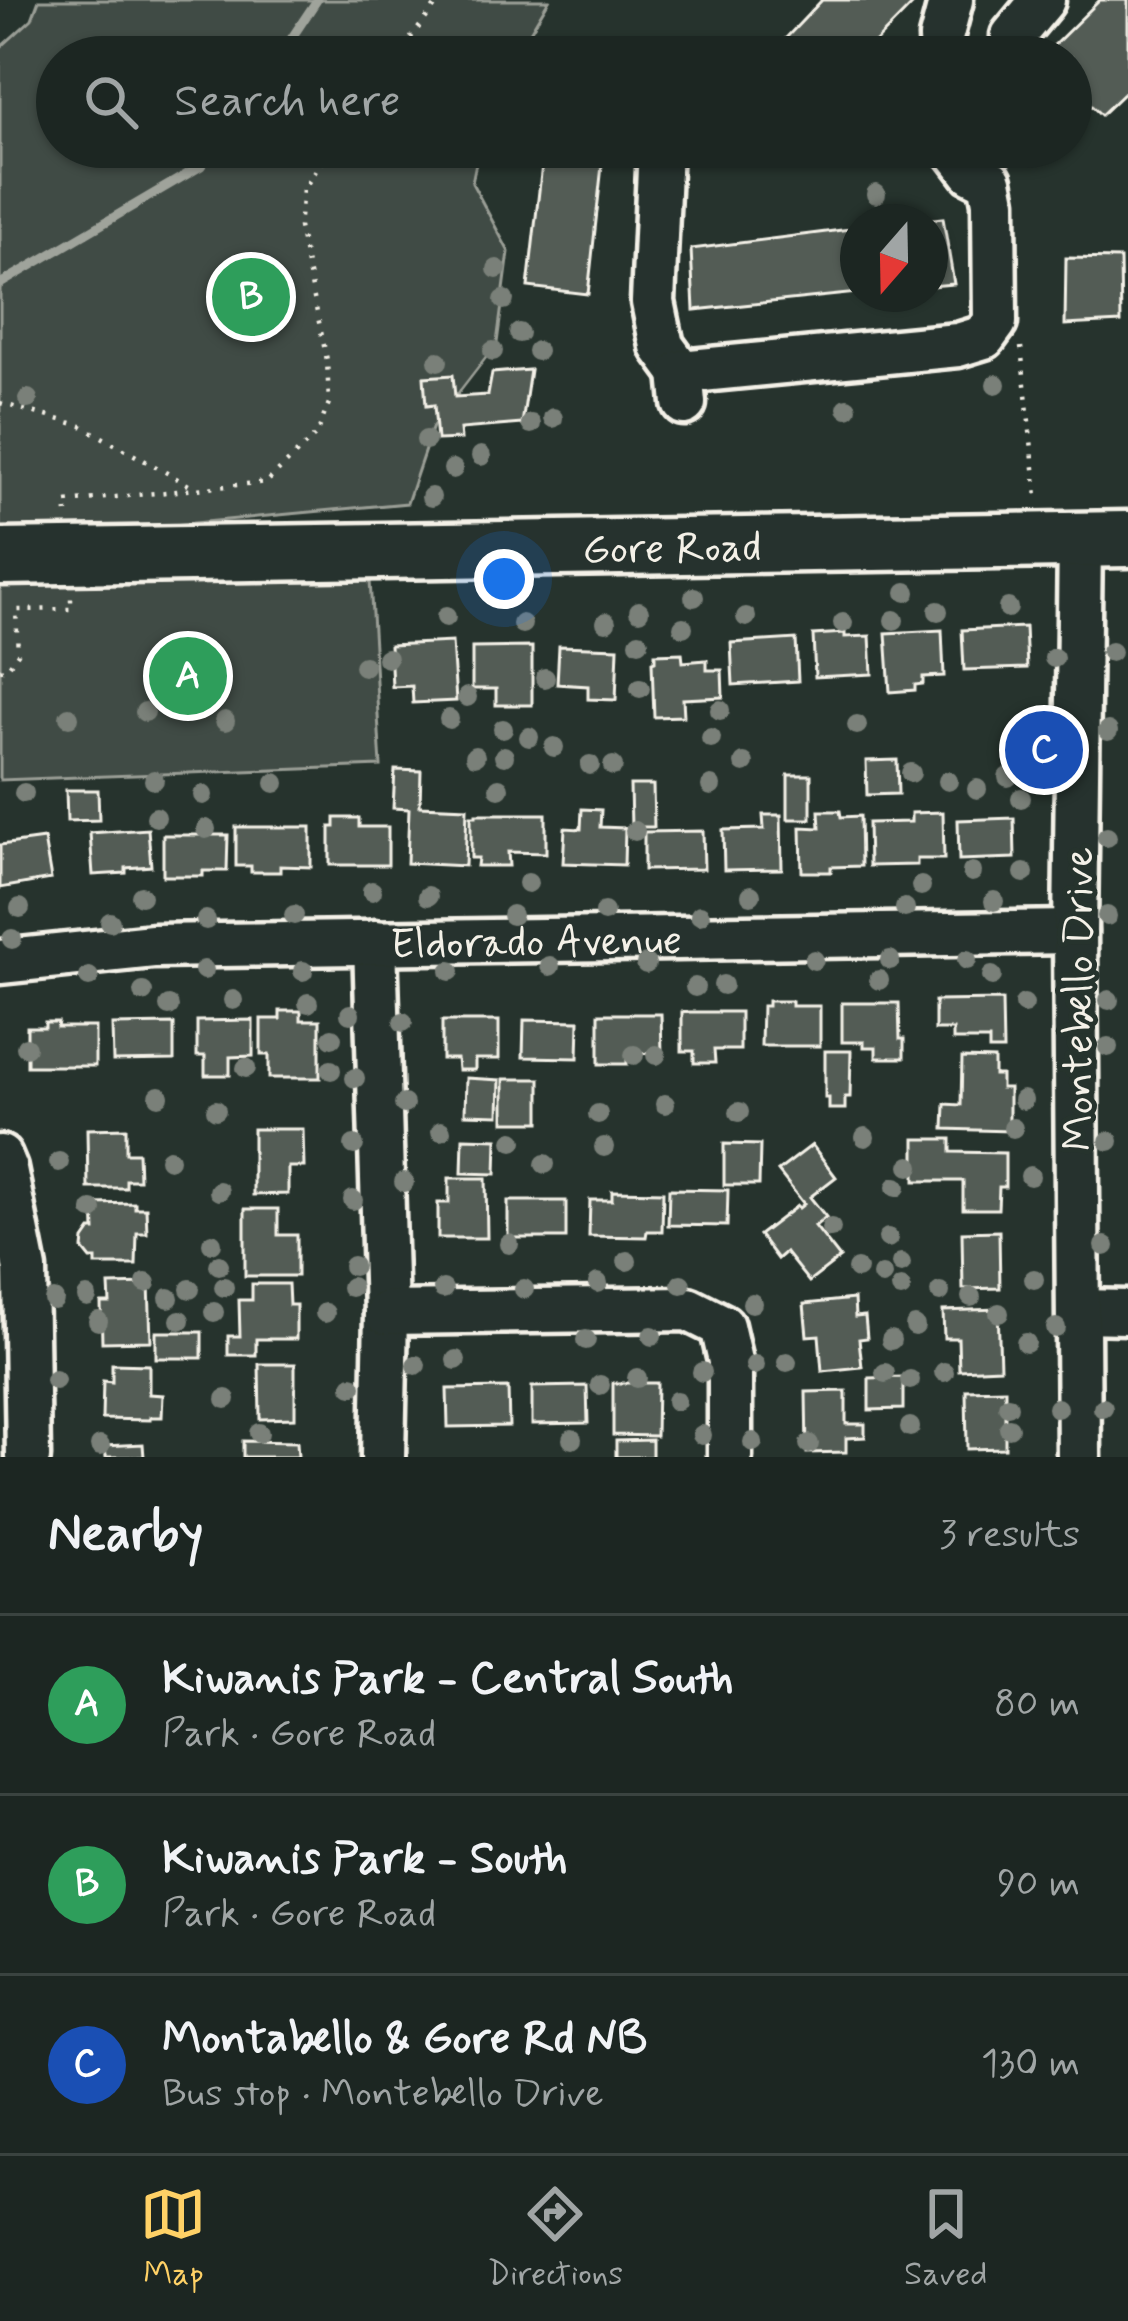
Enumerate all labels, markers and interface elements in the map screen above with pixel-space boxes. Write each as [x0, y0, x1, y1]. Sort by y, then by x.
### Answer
search box [36, 36, 1092, 168]
icon: search [78, 69, 144, 135]
text: Search here [174, 73, 401, 132]
north arrow [840, 204, 948, 312]
pin: B [212, 252, 290, 342]
street label: Gore Road [582, 521, 762, 579]
your location [474, 549, 534, 609]
pin: A [149, 631, 227, 721]
pin: C [1005, 705, 1083, 795]
street label: Montebello Drive [1053, 847, 1108, 1151]
street label: Eldorado Avenue [390, 914, 682, 973]
text: Nearby [48, 1502, 203, 1568]
text: 3 results [939, 1510, 1080, 1561]
text: Kiwanis Park - Central South [162, 1650, 734, 1709]
text: A [74, 1679, 100, 1730]
text: 80 m [994, 1679, 1080, 1730]
text: Park · Gore Road [162, 1709, 436, 1760]
text: Kiwanis Park - South [162, 1830, 567, 1889]
text: B [75, 1859, 99, 1910]
text: 90 m [997, 1859, 1080, 1910]
text: Park · Gore Road [162, 1889, 436, 1940]
text: Montabello & Gore Rd NB [162, 2010, 647, 2069]
text: C [73, 2039, 101, 2090]
text: 130 m [981, 2039, 1080, 2090]
text: Bus stop · Montebello Drive [162, 2069, 604, 2120]
tab: Map [140, 2181, 206, 2297]
tab: Directions [487, 2181, 623, 2297]
tab: Saved [904, 2181, 988, 2297]

